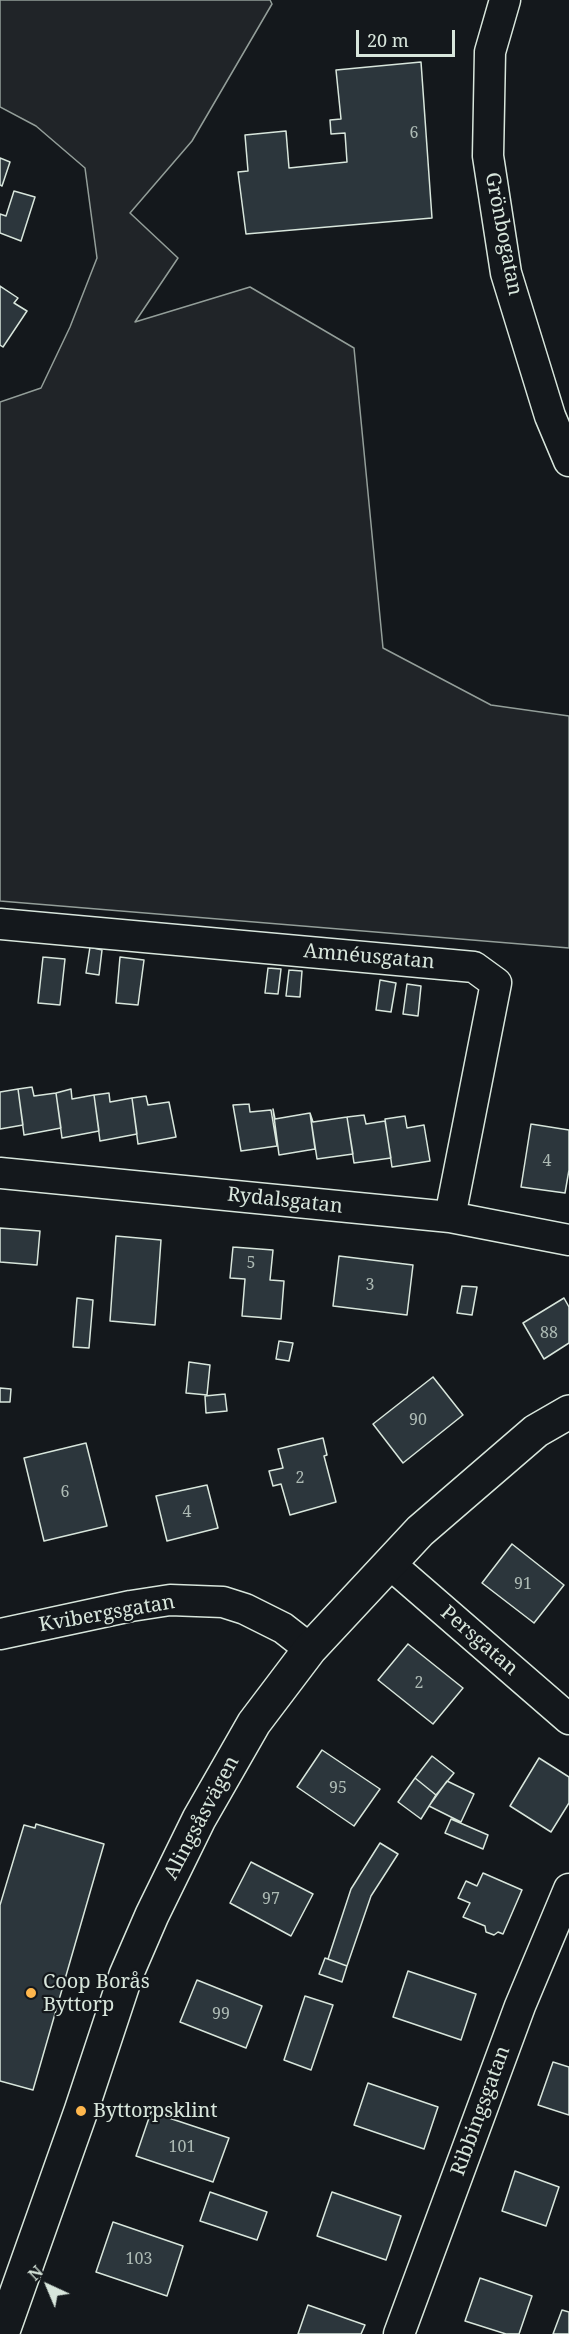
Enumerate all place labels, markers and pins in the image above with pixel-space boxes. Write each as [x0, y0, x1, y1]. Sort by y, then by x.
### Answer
place label: Coop Borås Byttorp [43, 1970, 150, 2017]
marker: Coop Borås Byttorp [24, 1986, 38, 2000]
place label: Byttorpsklint [93, 2099, 218, 2123]
marker: Byttorpsklint [74, 2104, 88, 2118]

